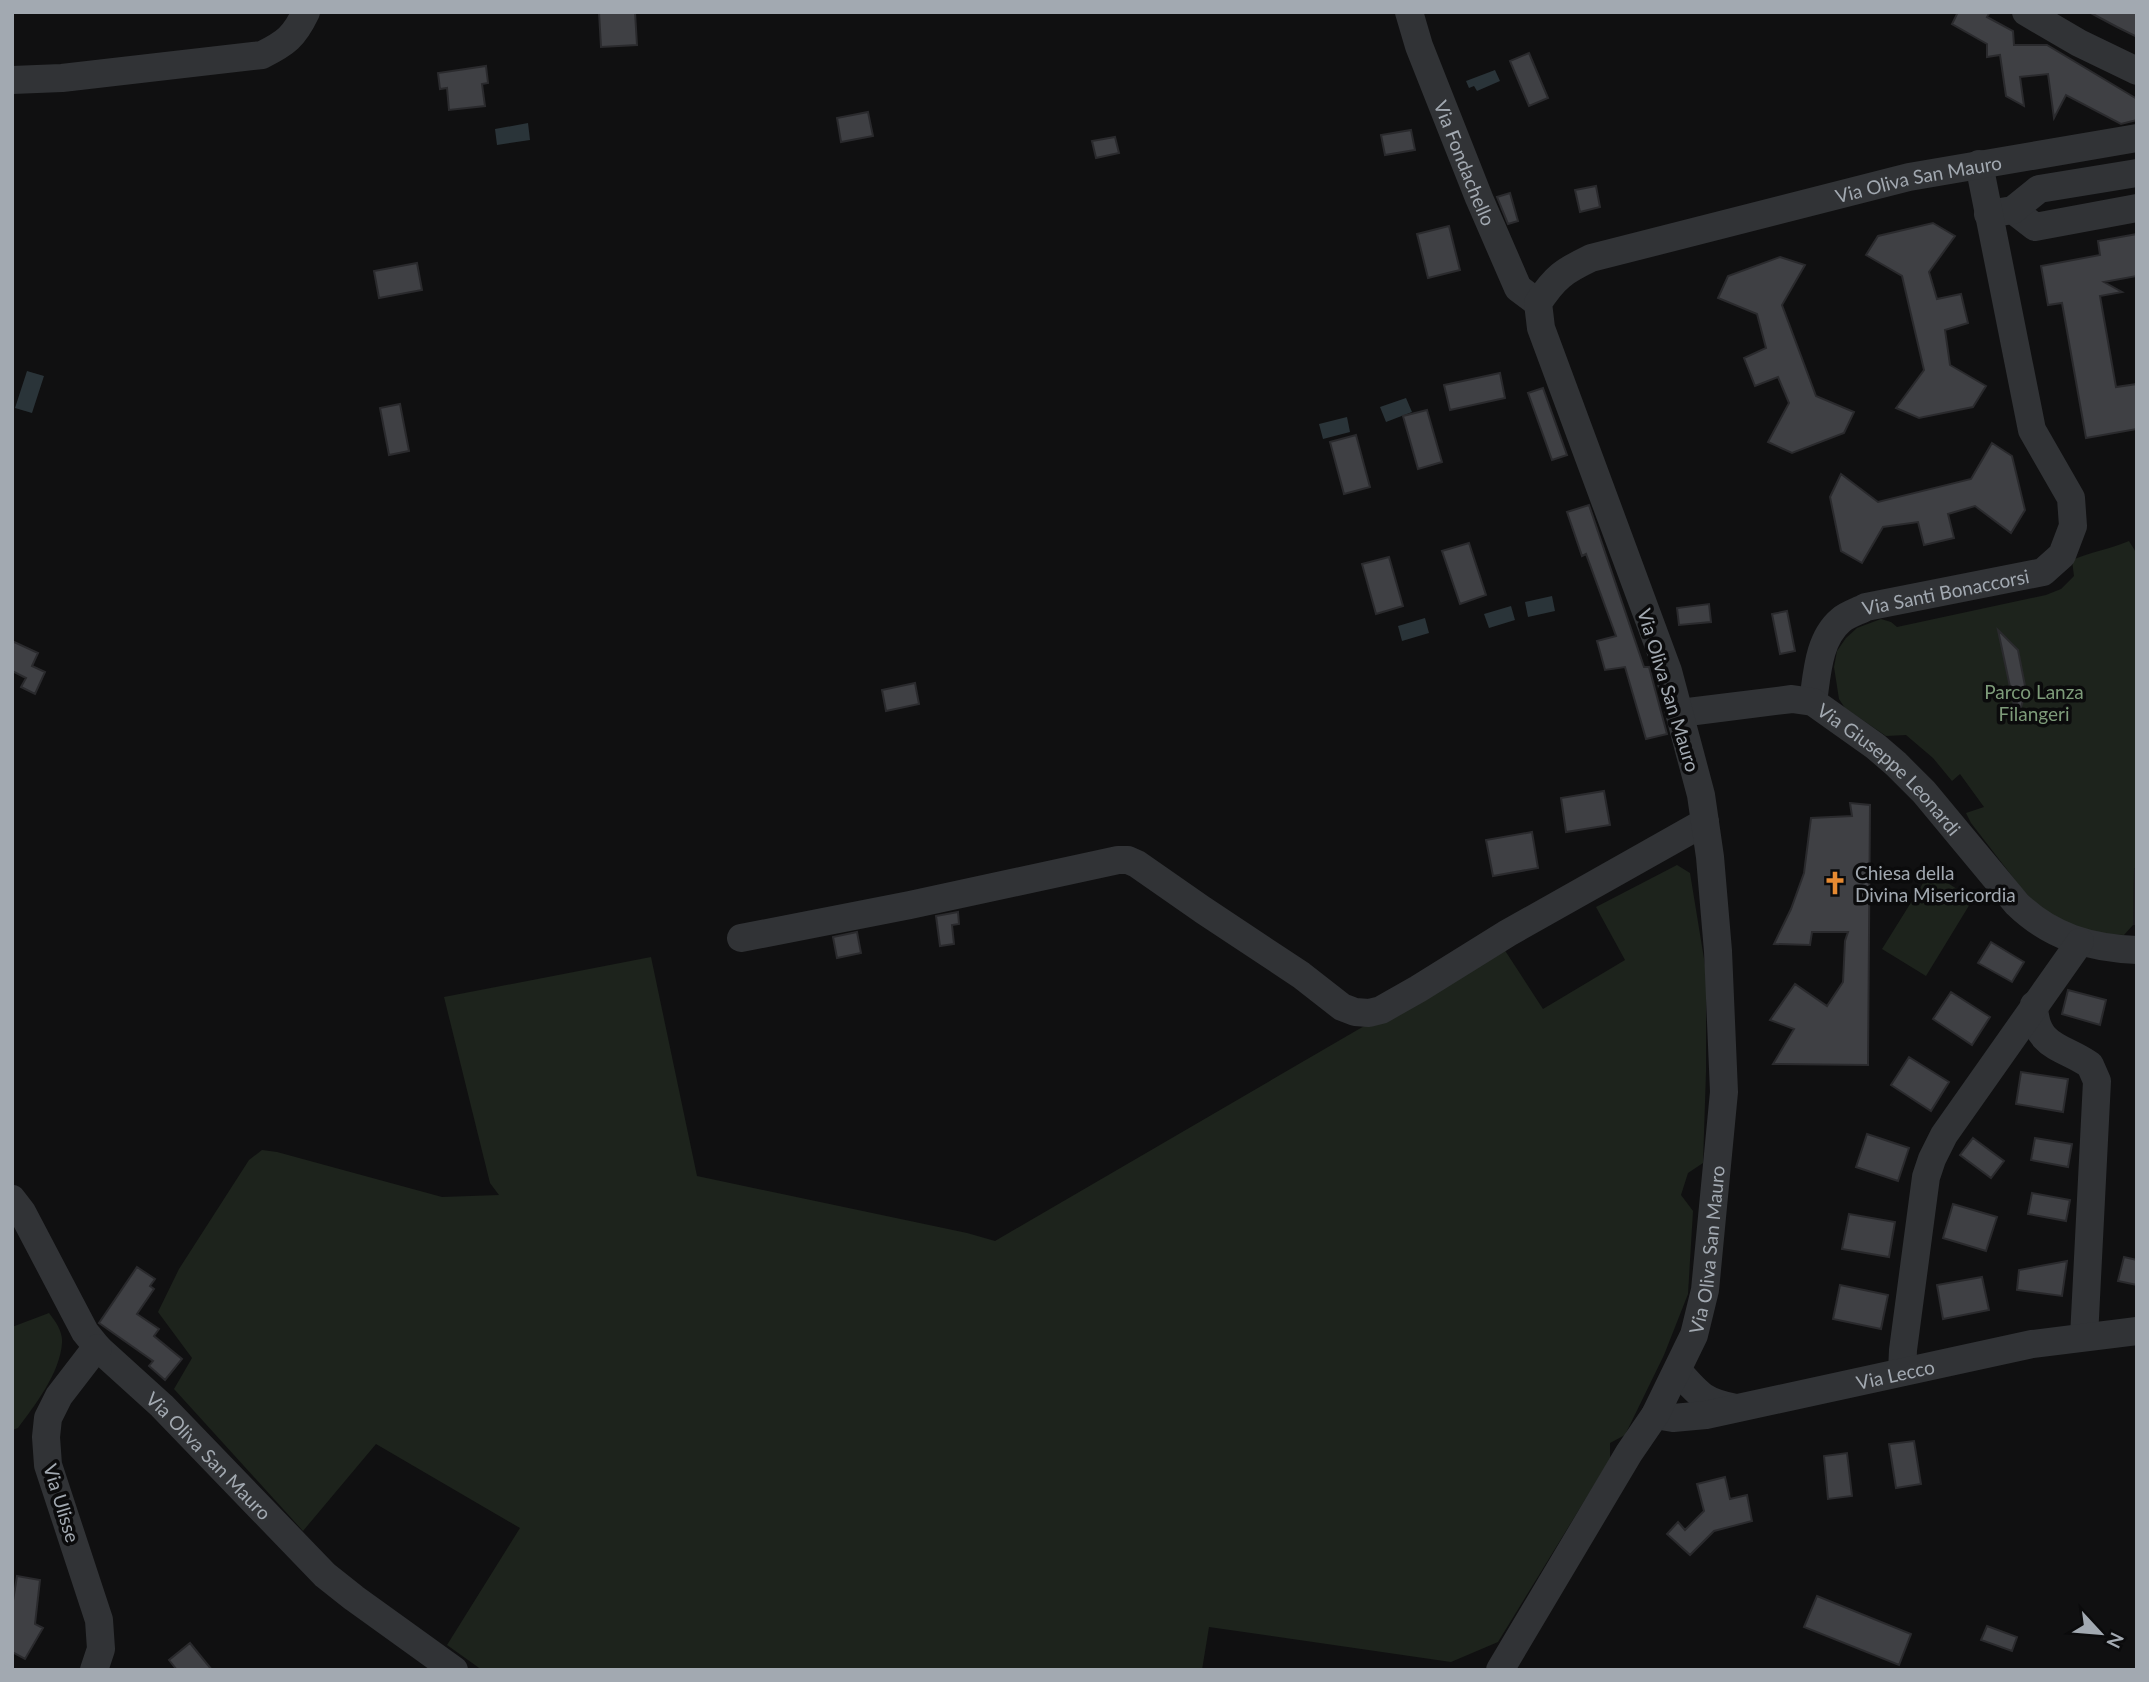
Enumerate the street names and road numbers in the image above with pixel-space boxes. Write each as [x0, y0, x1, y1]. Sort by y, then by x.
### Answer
street label: Via Fondachello [1430, 97, 1501, 229]
street label: Via Oliva San Mauro [1833, 150, 2003, 207]
street label: Via Santi Bonaccorsi [1860, 564, 2031, 619]
street label: Via Oliva San Mauro [1633, 606, 1705, 774]
street label: Via Giuseppe Leonardi [1813, 698, 1966, 839]
street label: Via Oliva San Mauro [1683, 1164, 1728, 1336]
street label: Via Lecco [1854, 1354, 1936, 1393]
street label: Via Oliva San Mauro [142, 1386, 276, 1524]
street label: Via Ulisse [39, 1461, 85, 1545]

